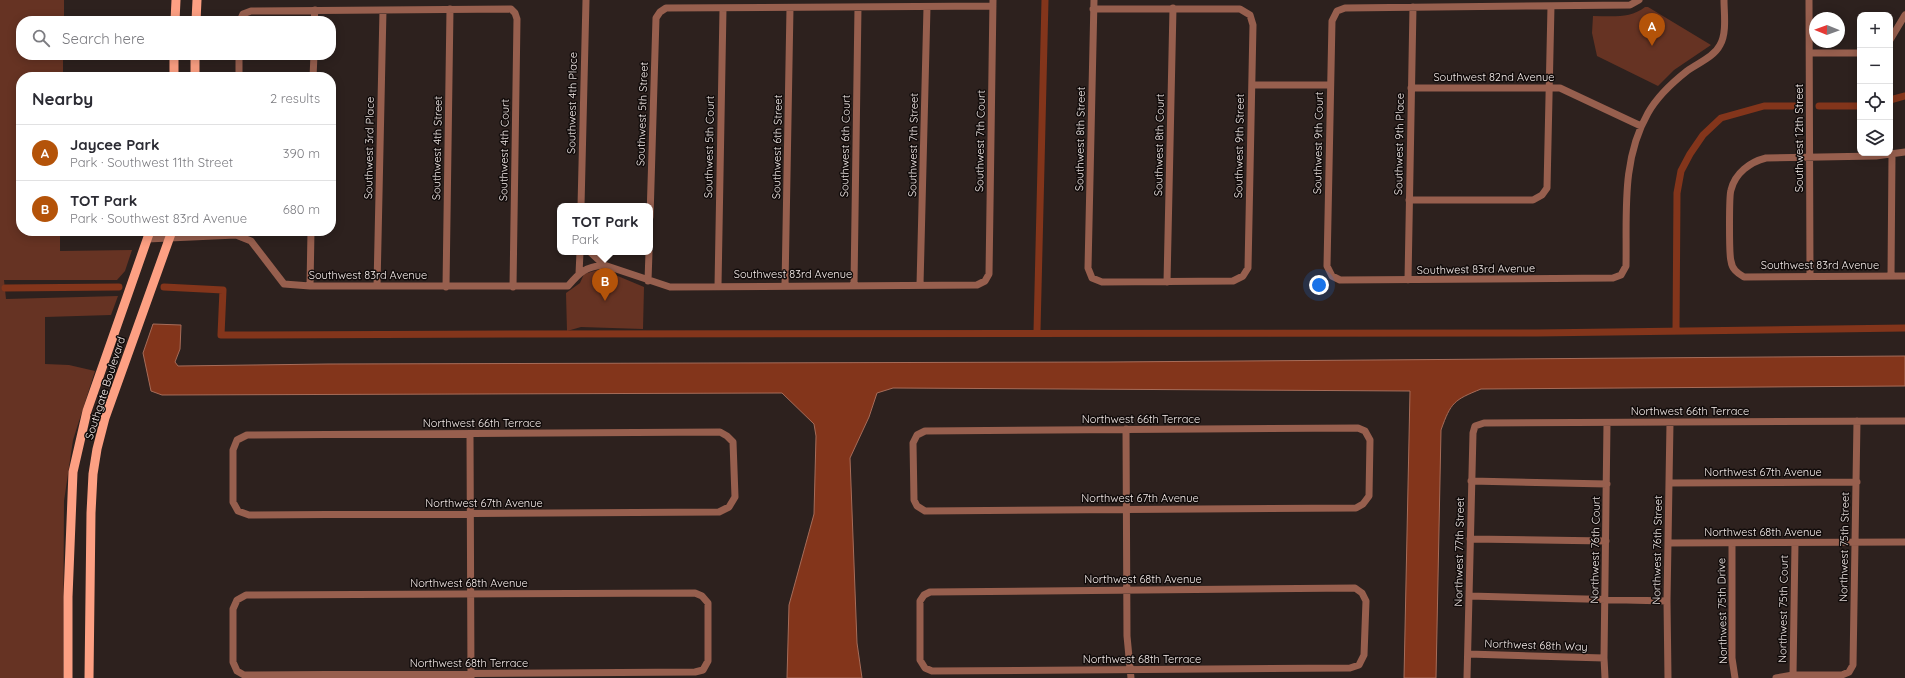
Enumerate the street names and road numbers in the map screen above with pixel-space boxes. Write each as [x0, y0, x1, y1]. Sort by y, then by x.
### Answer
street label: Southwest 4th Place [564, 52, 580, 154]
street label: Southwest 5th Street [633, 61, 651, 166]
street label: Southwest 82nd Avenue [1433, 70, 1555, 84]
street label: Southwest 12th Street [1792, 83, 1806, 192]
street label: Southwest 8th Street [1072, 86, 1088, 191]
street label: Southwest 7th Court [972, 90, 988, 192]
street label: Southwest 9th Court [1310, 91, 1326, 194]
street label: Southwest 7th Street [905, 93, 921, 197]
street label: Southwest 8th Court [1151, 93, 1167, 196]
street label: Southwest 9th Street [1231, 93, 1247, 198]
street label: Southwest 9th Place [1391, 93, 1407, 195]
street label: Southwest 6th Street [769, 94, 785, 199]
street label: Southwest 6th Court [837, 94, 853, 197]
street label: Southwest 4th Street [429, 95, 445, 200]
street label: Southwest 5th Court [701, 95, 717, 198]
street label: Southwest 3rd Place [361, 97, 377, 199]
street label: Southwest 4th Court [496, 98, 512, 201]
street label: Southwest 83rd Avenue [1761, 258, 1879, 272]
street label: Southwest 83rd Avenue [1417, 261, 1535, 277]
street label: Southwest 83rd Avenue [734, 267, 852, 281]
street label: Southwest 83rd Avenue [309, 268, 427, 282]
street label: Southgate Boulevard [82, 335, 128, 441]
street label: Northwest 66th Terrace [1631, 404, 1749, 418]
street label: Northwest 66th Terrace [1082, 412, 1200, 426]
street label: Northwest 66th Terrace [423, 416, 541, 430]
street label: Northwest 67th Avenue [1704, 465, 1822, 479]
street label: Northwest 67th Avenue [1081, 491, 1199, 505]
street label: Northwest 75th Street [1836, 492, 1852, 602]
street label: Northwest 76th Street [1649, 495, 1665, 605]
street label: Northwest 67th Avenue [425, 496, 543, 510]
street label: Northwest 76th Court [1587, 496, 1603, 604]
street label: Northwest 77th Street [1451, 497, 1467, 607]
street label: Northwest 68th Avenue [1704, 525, 1822, 539]
street label: Northwest 75th Court [1775, 555, 1791, 663]
street label: Northwest 75th Drive [1714, 558, 1730, 664]
street label: Northwest 68th Avenue [1084, 572, 1202, 586]
street label: Northwest 68th Avenue [410, 576, 528, 590]
street label: Northwest 68th Way [1484, 636, 1588, 654]
street label: Northwest 68th Terrace [1083, 652, 1201, 666]
street label: Northwest 68th Terrace [410, 656, 528, 670]

